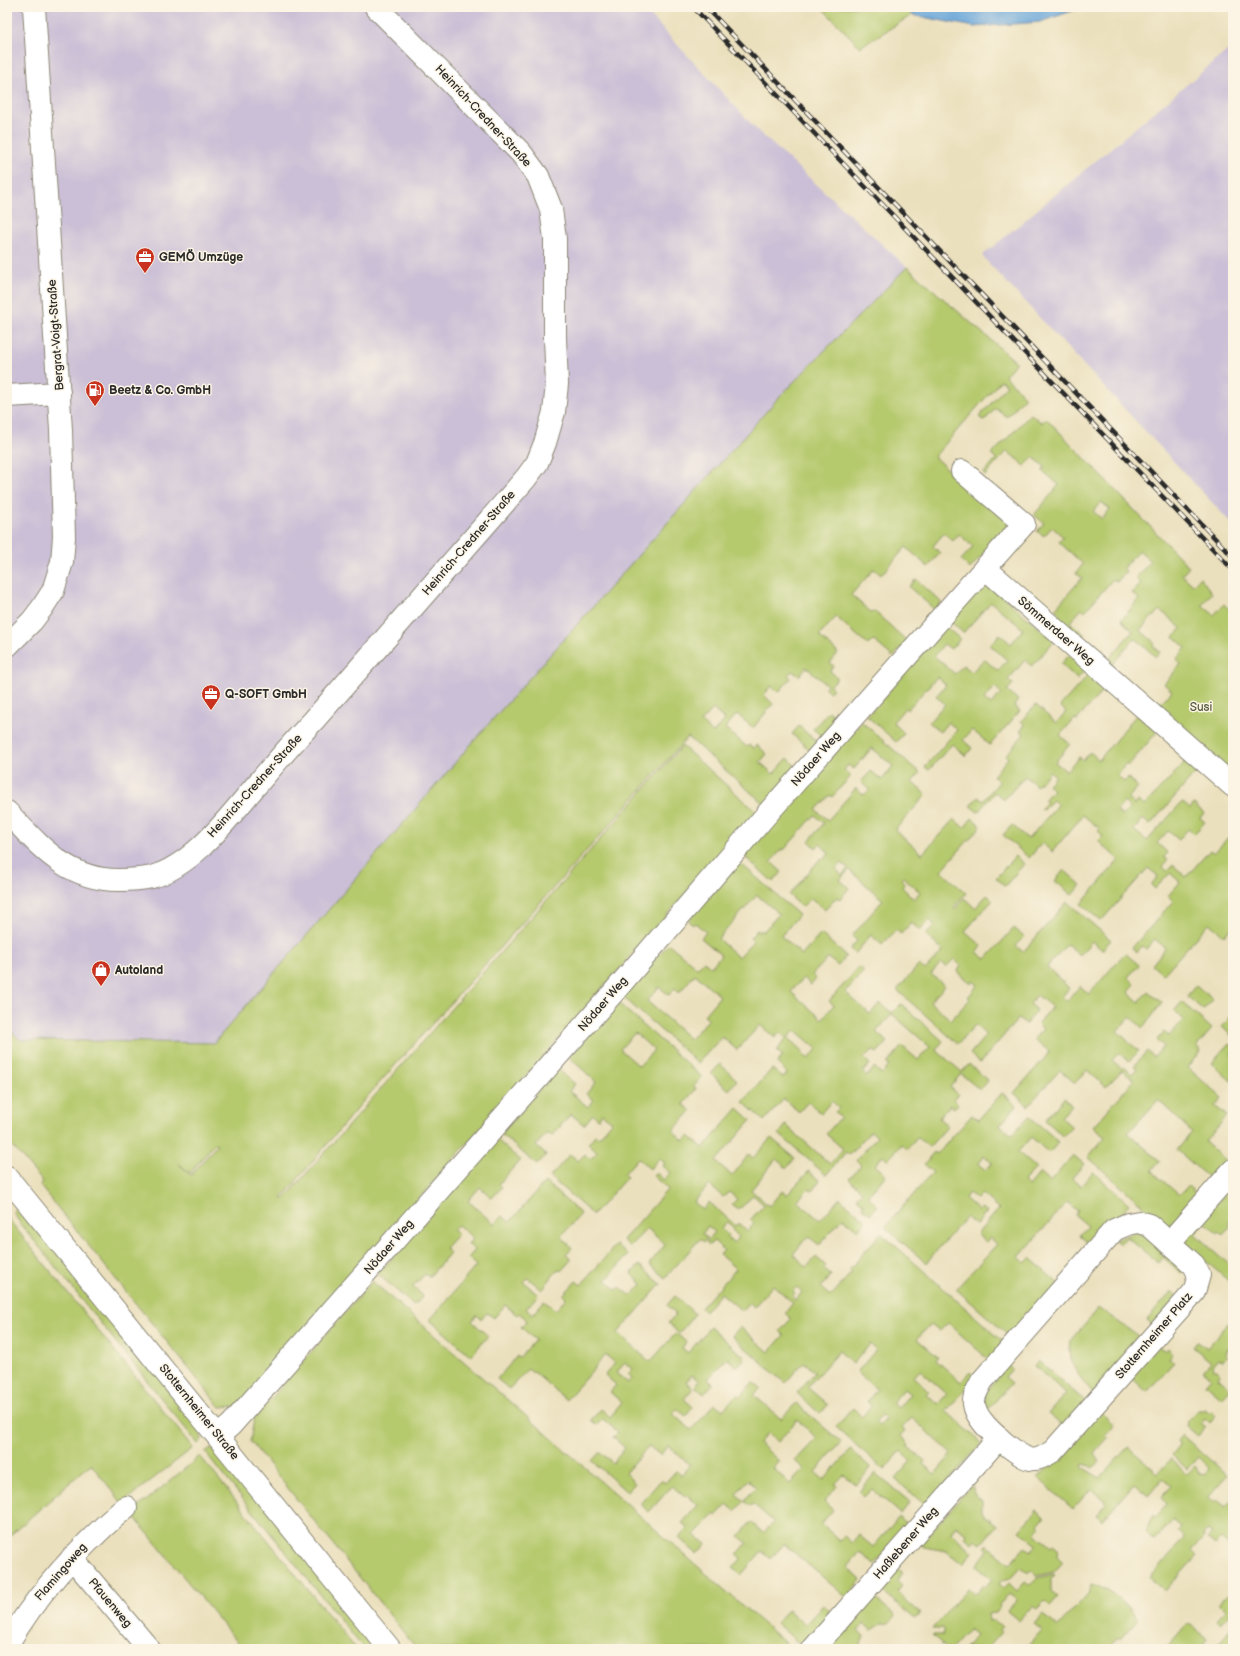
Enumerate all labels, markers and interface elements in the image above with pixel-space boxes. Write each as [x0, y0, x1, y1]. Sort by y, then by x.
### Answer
street label: Heinrich-Credner-Straße [432, 62, 534, 170]
office icon: GEMÖ Umzüge [134, 246, 156, 274]
place label: GEMÖ Umzüge [159, 249, 243, 265]
street label: Bergrat-Voigt-Straße [45, 279, 67, 391]
fuel station icon: Beetz & Co. GmbH [84, 379, 106, 407]
place label: Beetz & Co. GmbH [109, 383, 211, 398]
street label: Heinrich-Credner-Straße [419, 487, 519, 599]
street label: Sömmerdaer Weg [1014, 593, 1098, 669]
office icon: Q-SOFT GmbH [200, 683, 222, 711]
place label: Q-SOFT GmbH [225, 687, 307, 702]
park label: Susi [1190, 700, 1213, 715]
street label: Nödaer Weg [788, 728, 844, 790]
street label: Heinrich-Credner-Straße [204, 731, 306, 841]
shop icon: Autoland [90, 959, 112, 987]
place label: Autoland [114, 963, 163, 978]
street label: Nödaer Weg [575, 973, 631, 1035]
street label: Nödaer Weg [361, 1216, 417, 1278]
street label: Stotternheimer Platz [1112, 1289, 1196, 1382]
street label: Stotternheimer Straße [156, 1361, 242, 1463]
street label: Haßlebener Weg [870, 1504, 942, 1582]
street label: Flamingoweg [32, 1540, 90, 1604]
street label: Pfauenweg [85, 1575, 135, 1631]

